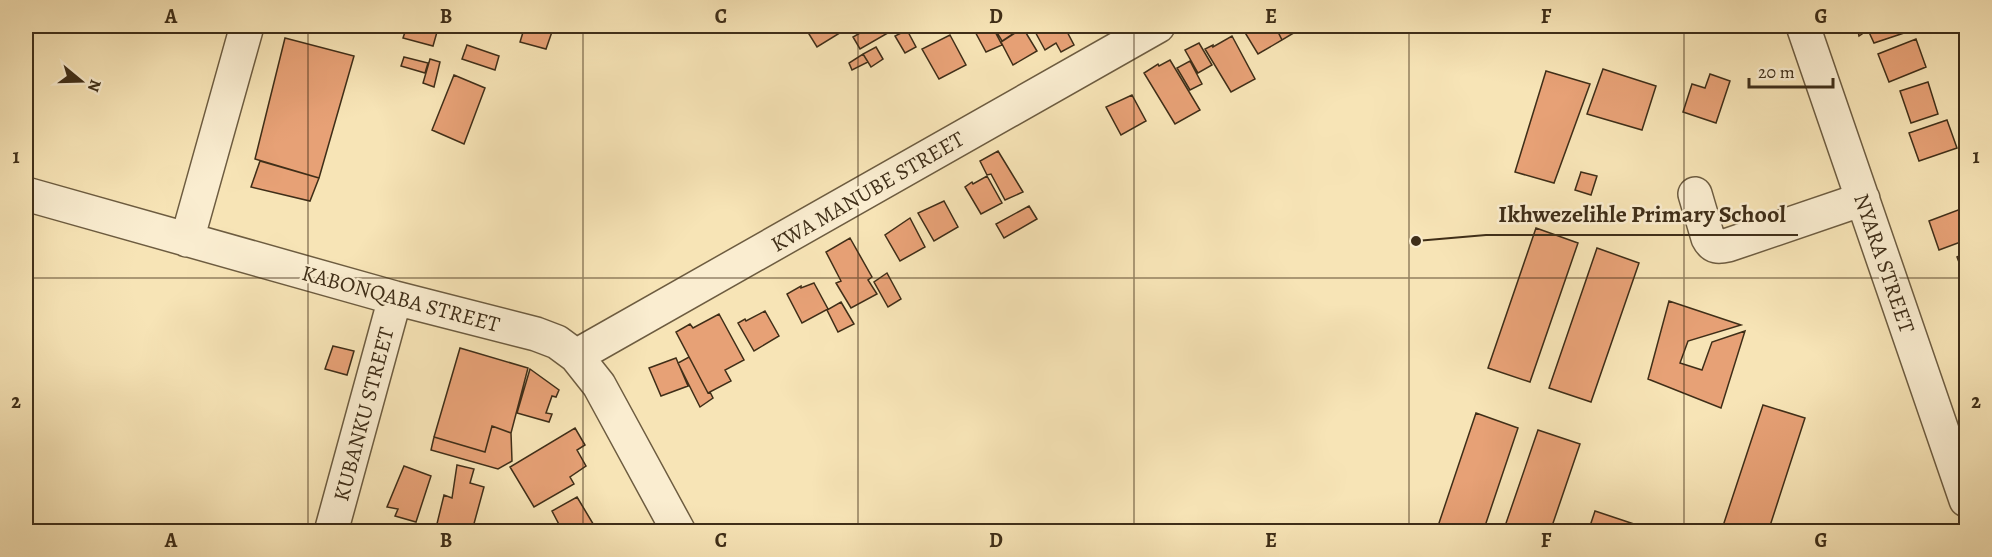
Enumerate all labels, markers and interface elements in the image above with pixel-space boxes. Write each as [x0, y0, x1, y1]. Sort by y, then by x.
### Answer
text: A [164, 3, 178, 30]
text: B [440, 3, 452, 30]
text: C [715, 3, 727, 30]
text: D [989, 3, 1003, 30]
text: E [1265, 3, 1277, 30]
text: F [1541, 3, 1552, 30]
text: G [1814, 3, 1828, 30]
north arrow [51, 51, 111, 111]
scale bar [1749, 51, 1833, 89]
text: 20 m [1758, 60, 1795, 84]
text: N [82, 76, 107, 95]
street label: KWA MANUBE STREET [765, 124, 970, 259]
text: 1 [12, 143, 20, 170]
text: 1 [1972, 143, 1980, 170]
street label: NYARA STREET [1846, 190, 1922, 337]
callout: Ikhwezelihle Primary School [1486, 193, 1798, 235]
text: Ikhwezelihle Primary School [1498, 198, 1786, 230]
street label: KABONQABA STREET [298, 258, 503, 340]
street label: KUBANKU STREET [326, 324, 402, 505]
text: 2 [11, 388, 21, 415]
text: 2 [1971, 388, 1981, 415]
text: A [164, 527, 178, 554]
text: B [440, 527, 452, 554]
text: C [715, 527, 727, 554]
text: D [989, 527, 1003, 554]
text: E [1265, 527, 1277, 554]
text: F [1541, 527, 1552, 554]
text: G [1814, 527, 1828, 554]

